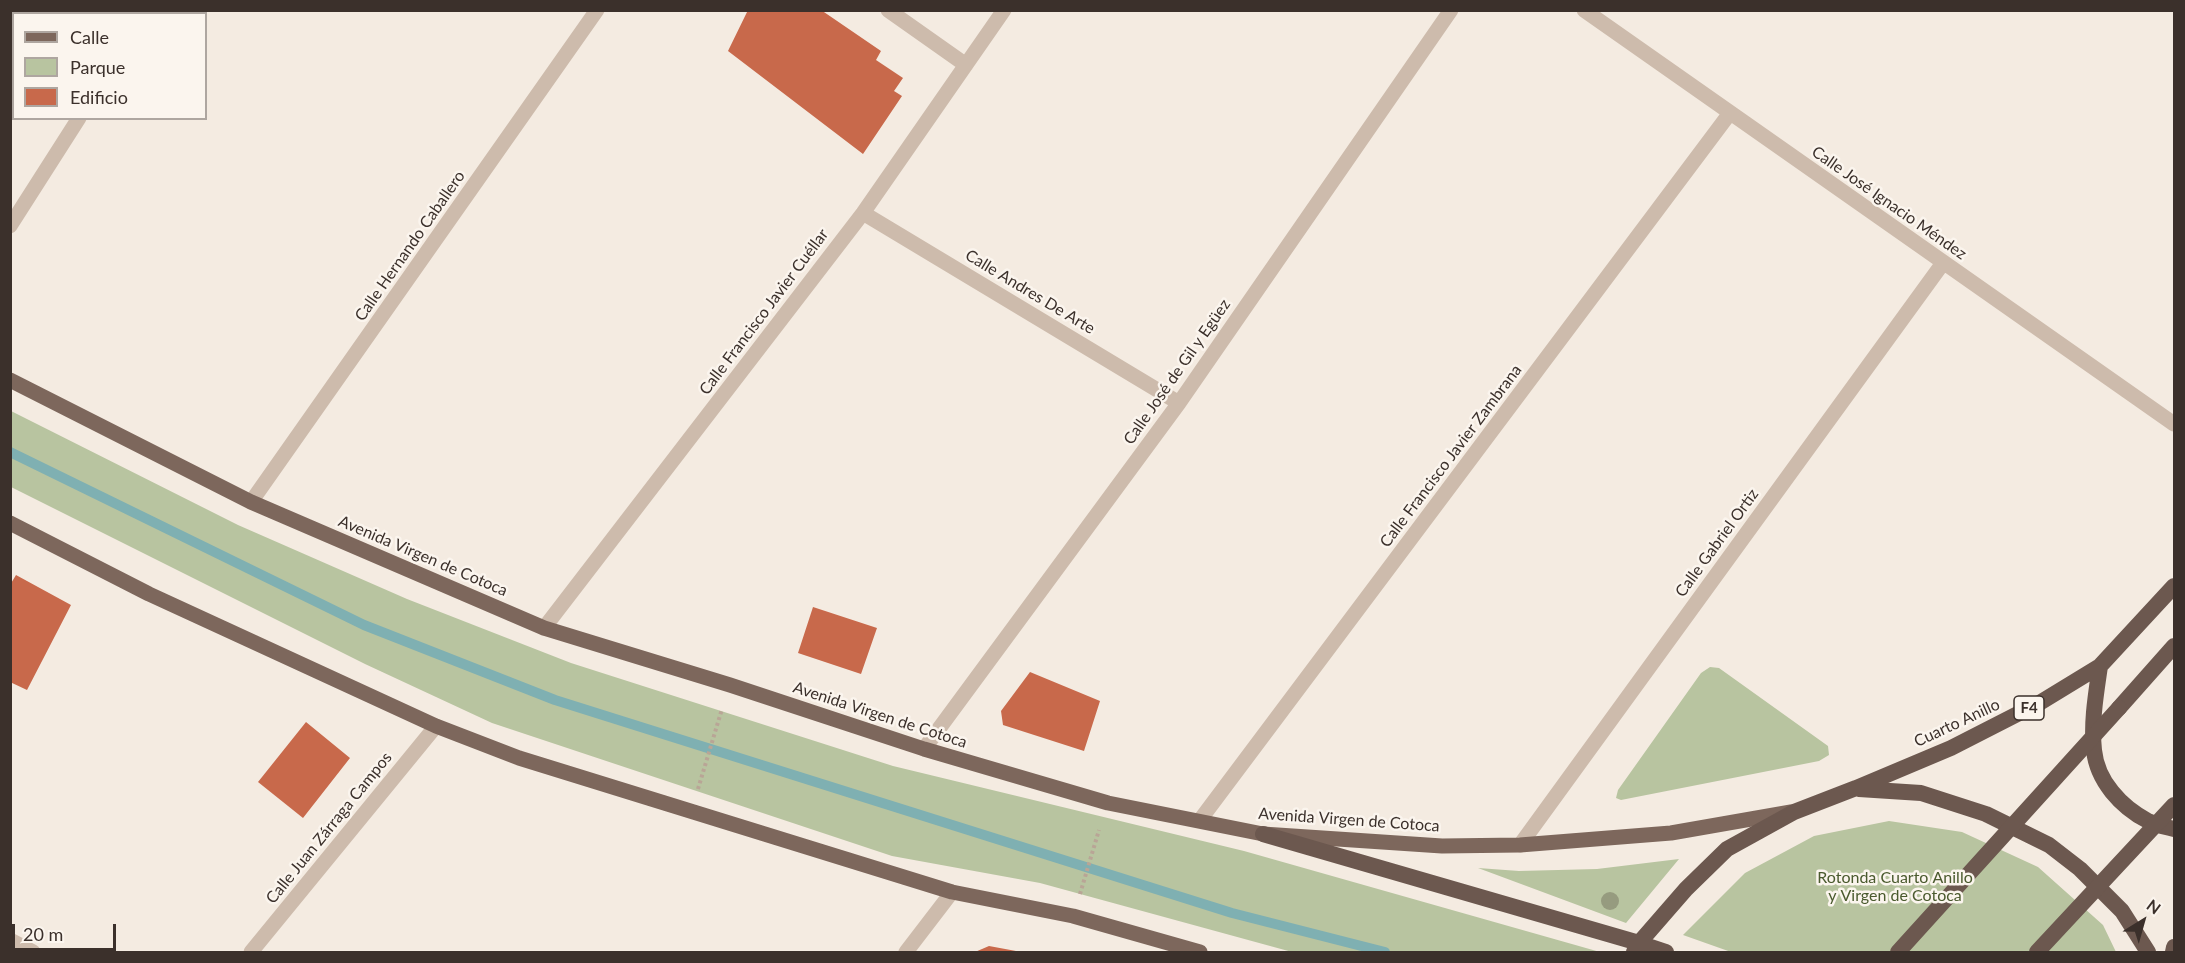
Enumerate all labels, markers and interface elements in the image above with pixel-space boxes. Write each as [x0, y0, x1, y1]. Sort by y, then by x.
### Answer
legend [12, 12, 207, 120]
text: Calle [70, 26, 109, 48]
text: Parque [70, 56, 125, 78]
text: Edificio [70, 86, 128, 108]
street label: Calle José Ignacio Méndez [1808, 142, 1970, 264]
street label: Calle Hernando Caballero [351, 167, 469, 325]
street label: Calle Francisco Javier Cuéllar [695, 225, 833, 399]
street label: Calle Andres De Arte [962, 246, 1098, 338]
street label: Calle José de Gil y Egüez [1120, 296, 1234, 448]
street label: Calle Francisco Javier Zambrana [1376, 361, 1526, 551]
street label: Calle Gabriel Ortiz [1671, 485, 1763, 601]
street label: Avenida Virgen de Cotoca [336, 512, 510, 600]
street label: Avenida Virgen de Cotoca [791, 678, 969, 752]
street label: Cuarto Anillo [1911, 695, 2003, 751]
road number: F4 [2014, 696, 2044, 720]
street label: Calle Juan Zárraga Campos [262, 748, 396, 908]
street label: Avenida Virgen de Cotoca [1258, 804, 1440, 836]
park label: Rotonda Cuarto Anillo y Virgen de Cotoca [1817, 868, 1973, 906]
north arrow [2113, 891, 2173, 951]
text: N [2143, 895, 2165, 918]
scale bar [15, 912, 118, 950]
text: 20 m [23, 923, 63, 945]

